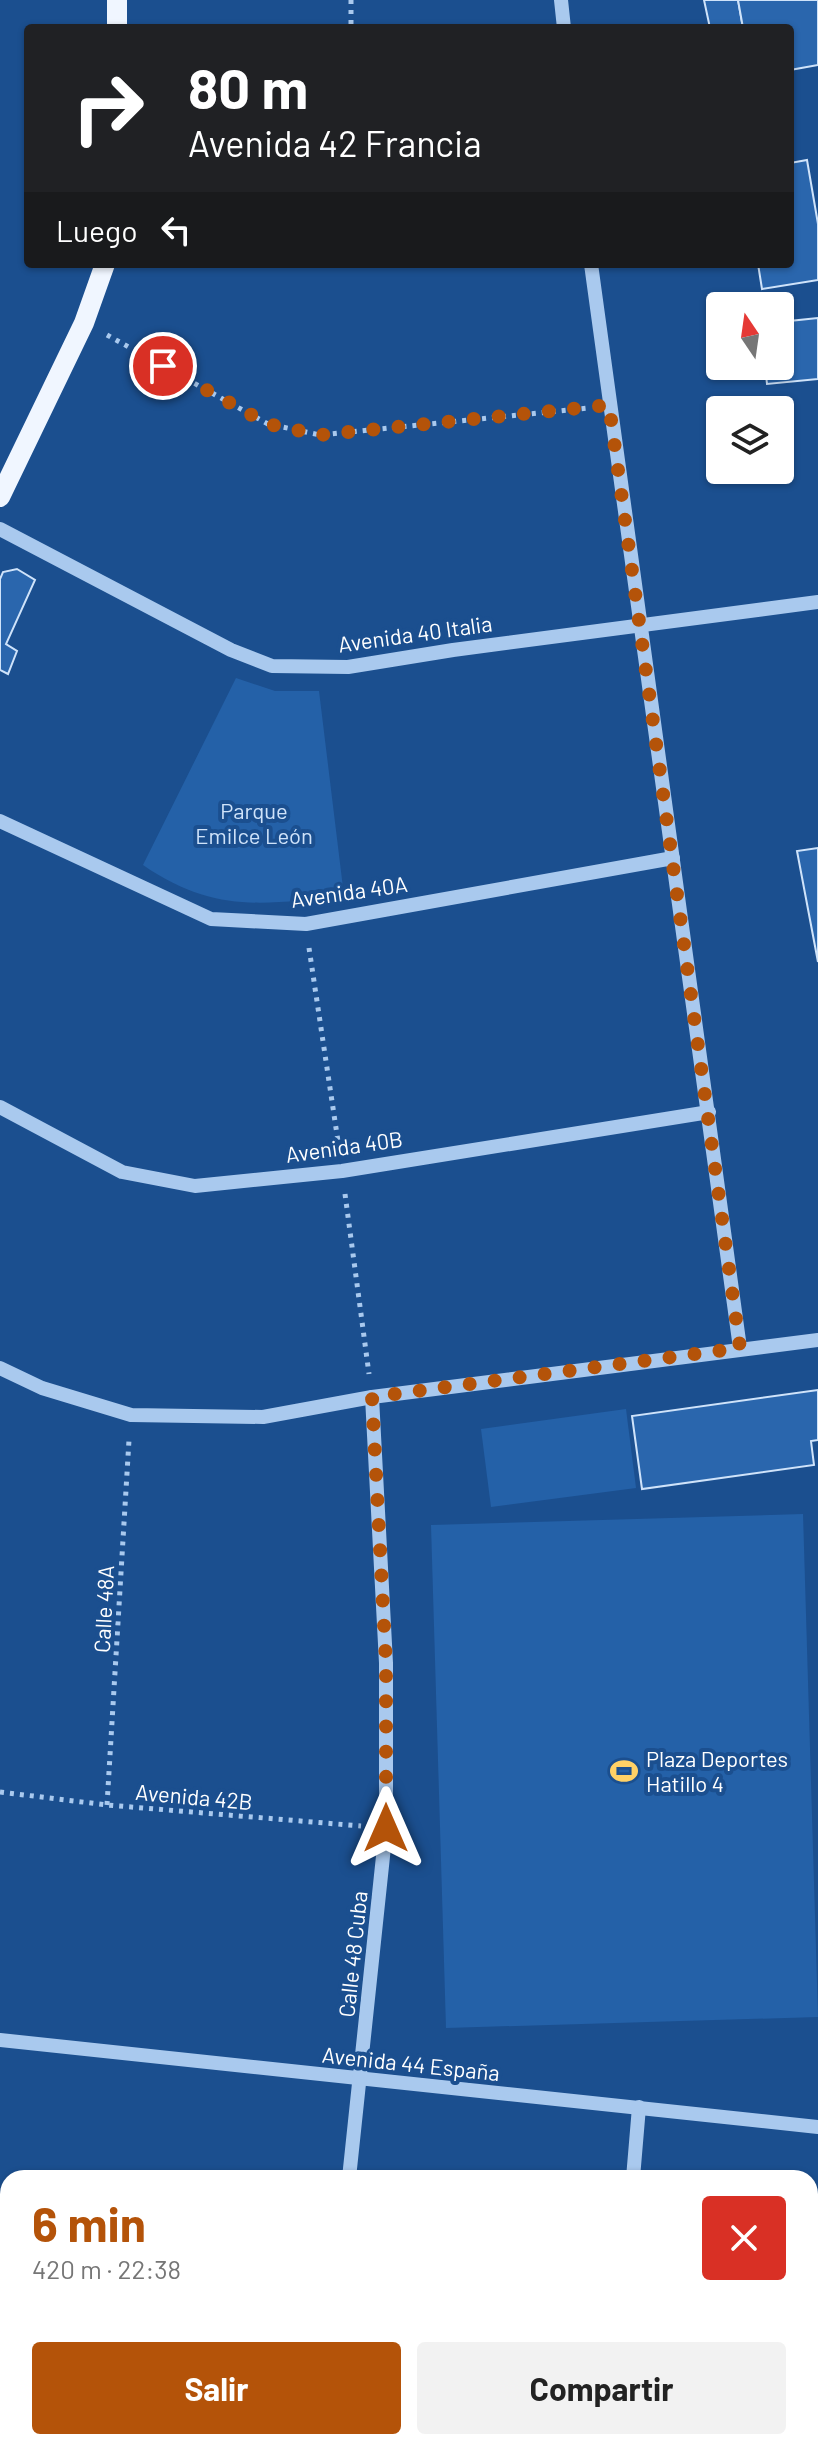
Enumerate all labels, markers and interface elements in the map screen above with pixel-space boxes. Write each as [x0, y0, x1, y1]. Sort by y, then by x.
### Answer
text: 80 m [188, 53, 308, 120]
icon: right [56, 56, 160, 160]
text: Avenida 42 Francia [188, 121, 482, 164]
icon: left [154, 208, 198, 252]
text: Luego [56, 212, 138, 248]
north arrow [706, 292, 794, 380]
map controls [706, 292, 794, 484]
pin [129, 332, 197, 400]
icon: arrive [141, 344, 185, 388]
button: layers [706, 396, 794, 484]
street label: Avenida 40 Italia [336, 609, 494, 657]
park label: Parque Emilce León [195, 797, 313, 848]
street label: Avenida 40A [289, 870, 409, 912]
street label: Avenida 40B [284, 1125, 404, 1167]
street label: Calle 48A [88, 1565, 118, 1653]
place label: Plaza Deportes Hatillo 4 [646, 1745, 788, 1796]
sports icon: Plaza Deportes Hatillo 4 [609, 1756, 639, 1786]
street label: Avenida 42B [134, 1778, 254, 1814]
position arrow [344, 1786, 428, 1870]
street label: Calle 48 Cuba [332, 1889, 372, 2019]
street label: Avenida 44 España [321, 2041, 501, 2085]
text: 6 min [32, 2194, 146, 2252]
button: close [702, 2196, 786, 2280]
text: 420 m · 22:38 [32, 2253, 181, 2284]
button: Salir [32, 2342, 401, 2434]
button: Compartir [417, 2342, 786, 2434]

